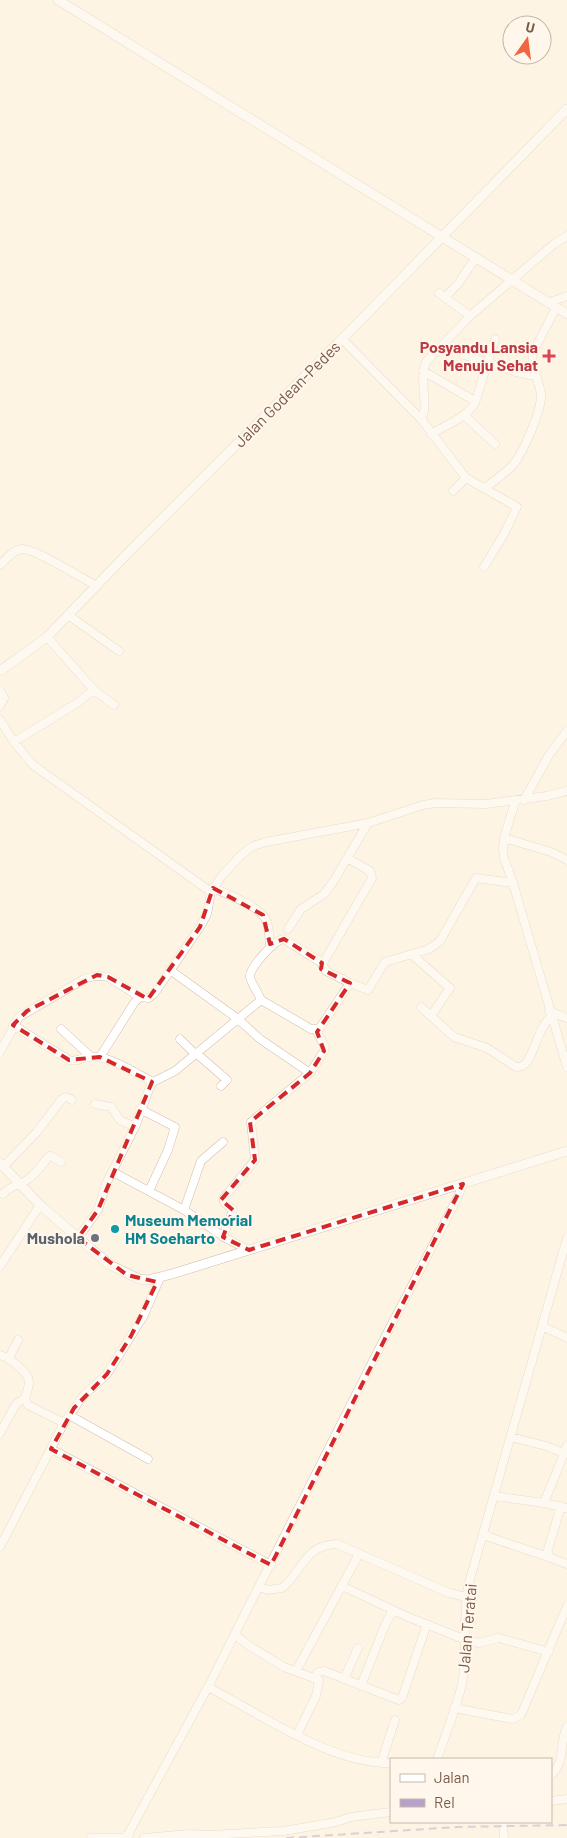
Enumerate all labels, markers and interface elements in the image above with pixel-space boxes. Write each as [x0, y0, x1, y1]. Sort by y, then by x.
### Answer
north arrow [502, 15, 552, 65]
text: U [524, 18, 537, 36]
street label: Jalan Godean-Pedes [230, 337, 344, 451]
place label: Posyandu Lansia Menuju Sehat [420, 337, 538, 374]
marker: Posyandu Lansia Menuju Sehat [542, 349, 556, 363]
place label: Museum Memorial HM Soeharto [125, 1210, 252, 1247]
marker: Museum Memorial HM Soeharto [109, 1223, 121, 1235]
place label: Mushola [27, 1228, 85, 1247]
marker: Mushola [89, 1232, 101, 1244]
street label: Jalan Teratai [453, 1583, 480, 1673]
legend [390, 1758, 552, 1823]
text: Jalan [434, 1768, 470, 1786]
text: Rel [434, 1793, 455, 1811]

